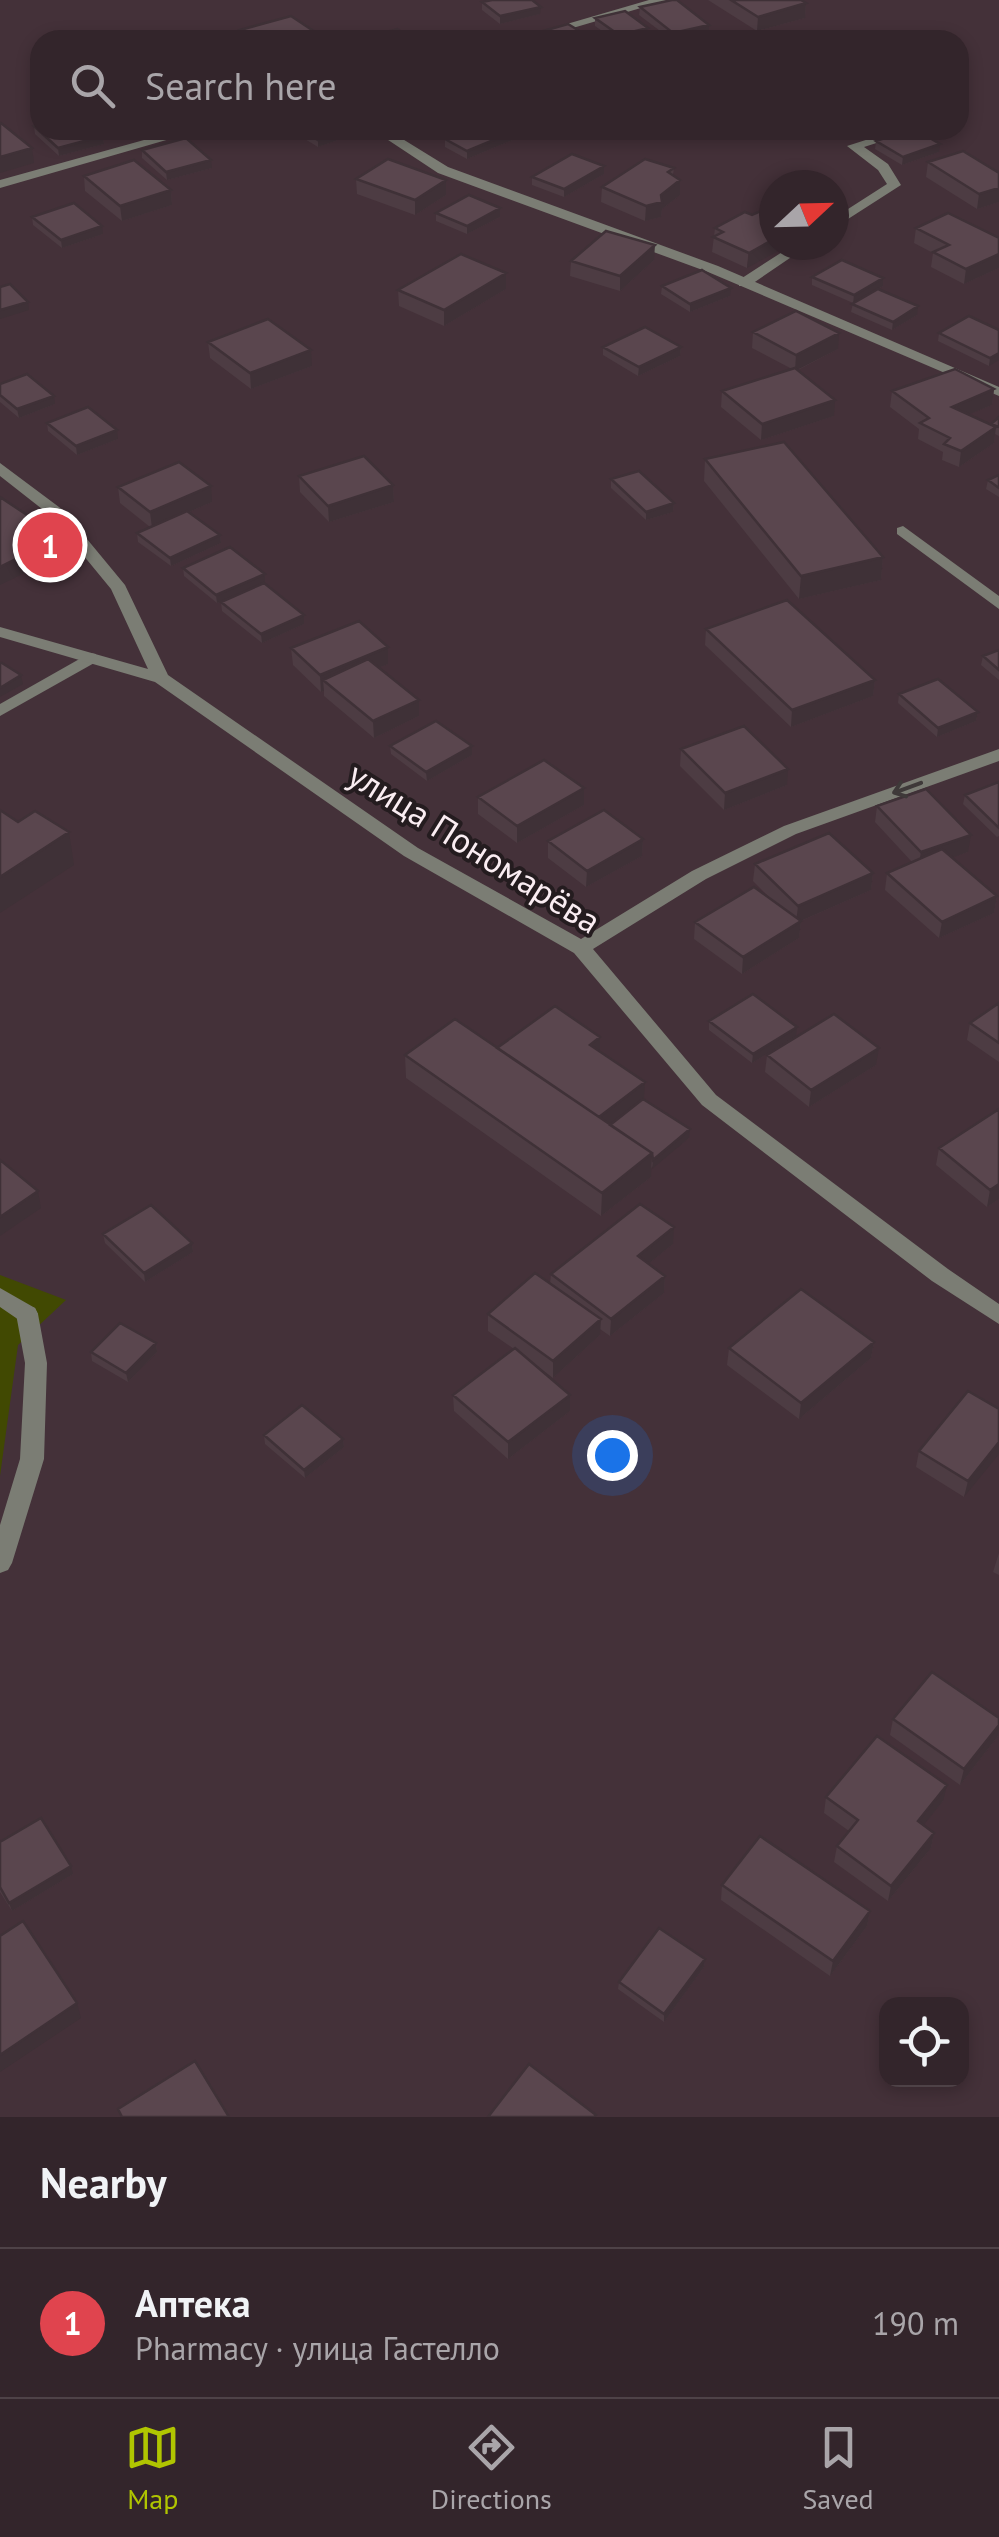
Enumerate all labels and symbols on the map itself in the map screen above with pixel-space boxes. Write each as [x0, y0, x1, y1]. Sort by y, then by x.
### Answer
north arrow [759, 170, 849, 260]
pin: 1 [18, 508, 82, 582]
street label: улица Пономарёва [340, 751, 609, 943]
one-way arrow [893, 780, 924, 798]
your location [587, 1430, 638, 1481]

